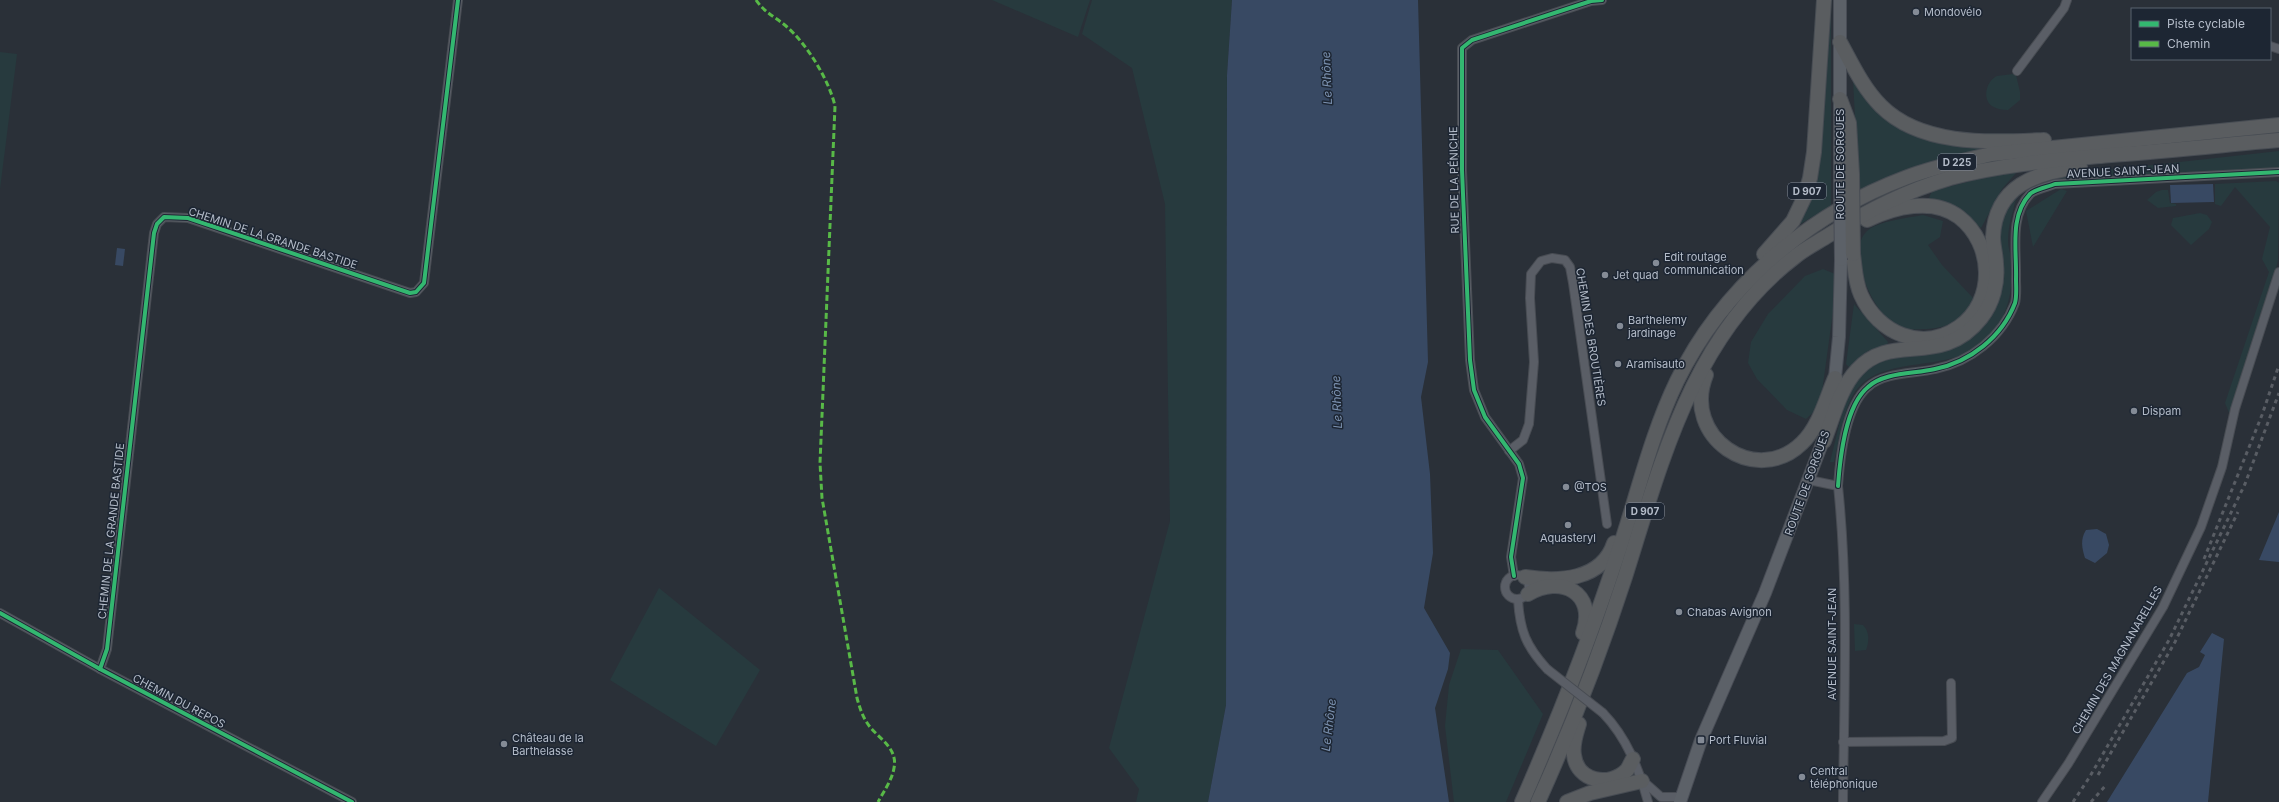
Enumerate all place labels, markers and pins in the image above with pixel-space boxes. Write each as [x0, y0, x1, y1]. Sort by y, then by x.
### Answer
place label: Mondovélo [1924, 5, 1982, 19]
marker: Mondovélo [1911, 7, 1921, 17]
place label: Edit routage communication [1664, 250, 1744, 277]
marker: Edit routage communication [1651, 258, 1661, 268]
place label: Jet quad [1613, 268, 1659, 282]
marker: Jet quad [1600, 270, 1610, 280]
place label: Barthelemy jardinage [1627, 313, 1687, 340]
marker: Barthelemy jardinage [1615, 321, 1625, 331]
place label: Aramisauto [1626, 357, 1685, 371]
marker: Aramisauto [1613, 359, 1623, 369]
place label: Dispam [2142, 404, 2181, 418]
marker: Dispam [2129, 406, 2139, 416]
place label: @TOS [1574, 480, 1607, 494]
marker: @TOS [1561, 482, 1571, 492]
marker: Aquasteryl [1563, 520, 1573, 530]
place label: Aquasteryl [1540, 531, 1596, 545]
place label: Chabas Avignon [1687, 605, 1772, 619]
marker: Chabas Avignon [1674, 607, 1684, 617]
place label: Château de la Barthelasse [512, 731, 584, 758]
place label: Port Fluvial [1709, 733, 1767, 747]
marker: Port Fluvial [1696, 735, 1706, 745]
marker: Château de la Barthelasse [499, 739, 509, 749]
place label: Central téléphonique [1810, 764, 1878, 791]
marker: Central téléphonique [1797, 772, 1807, 782]

